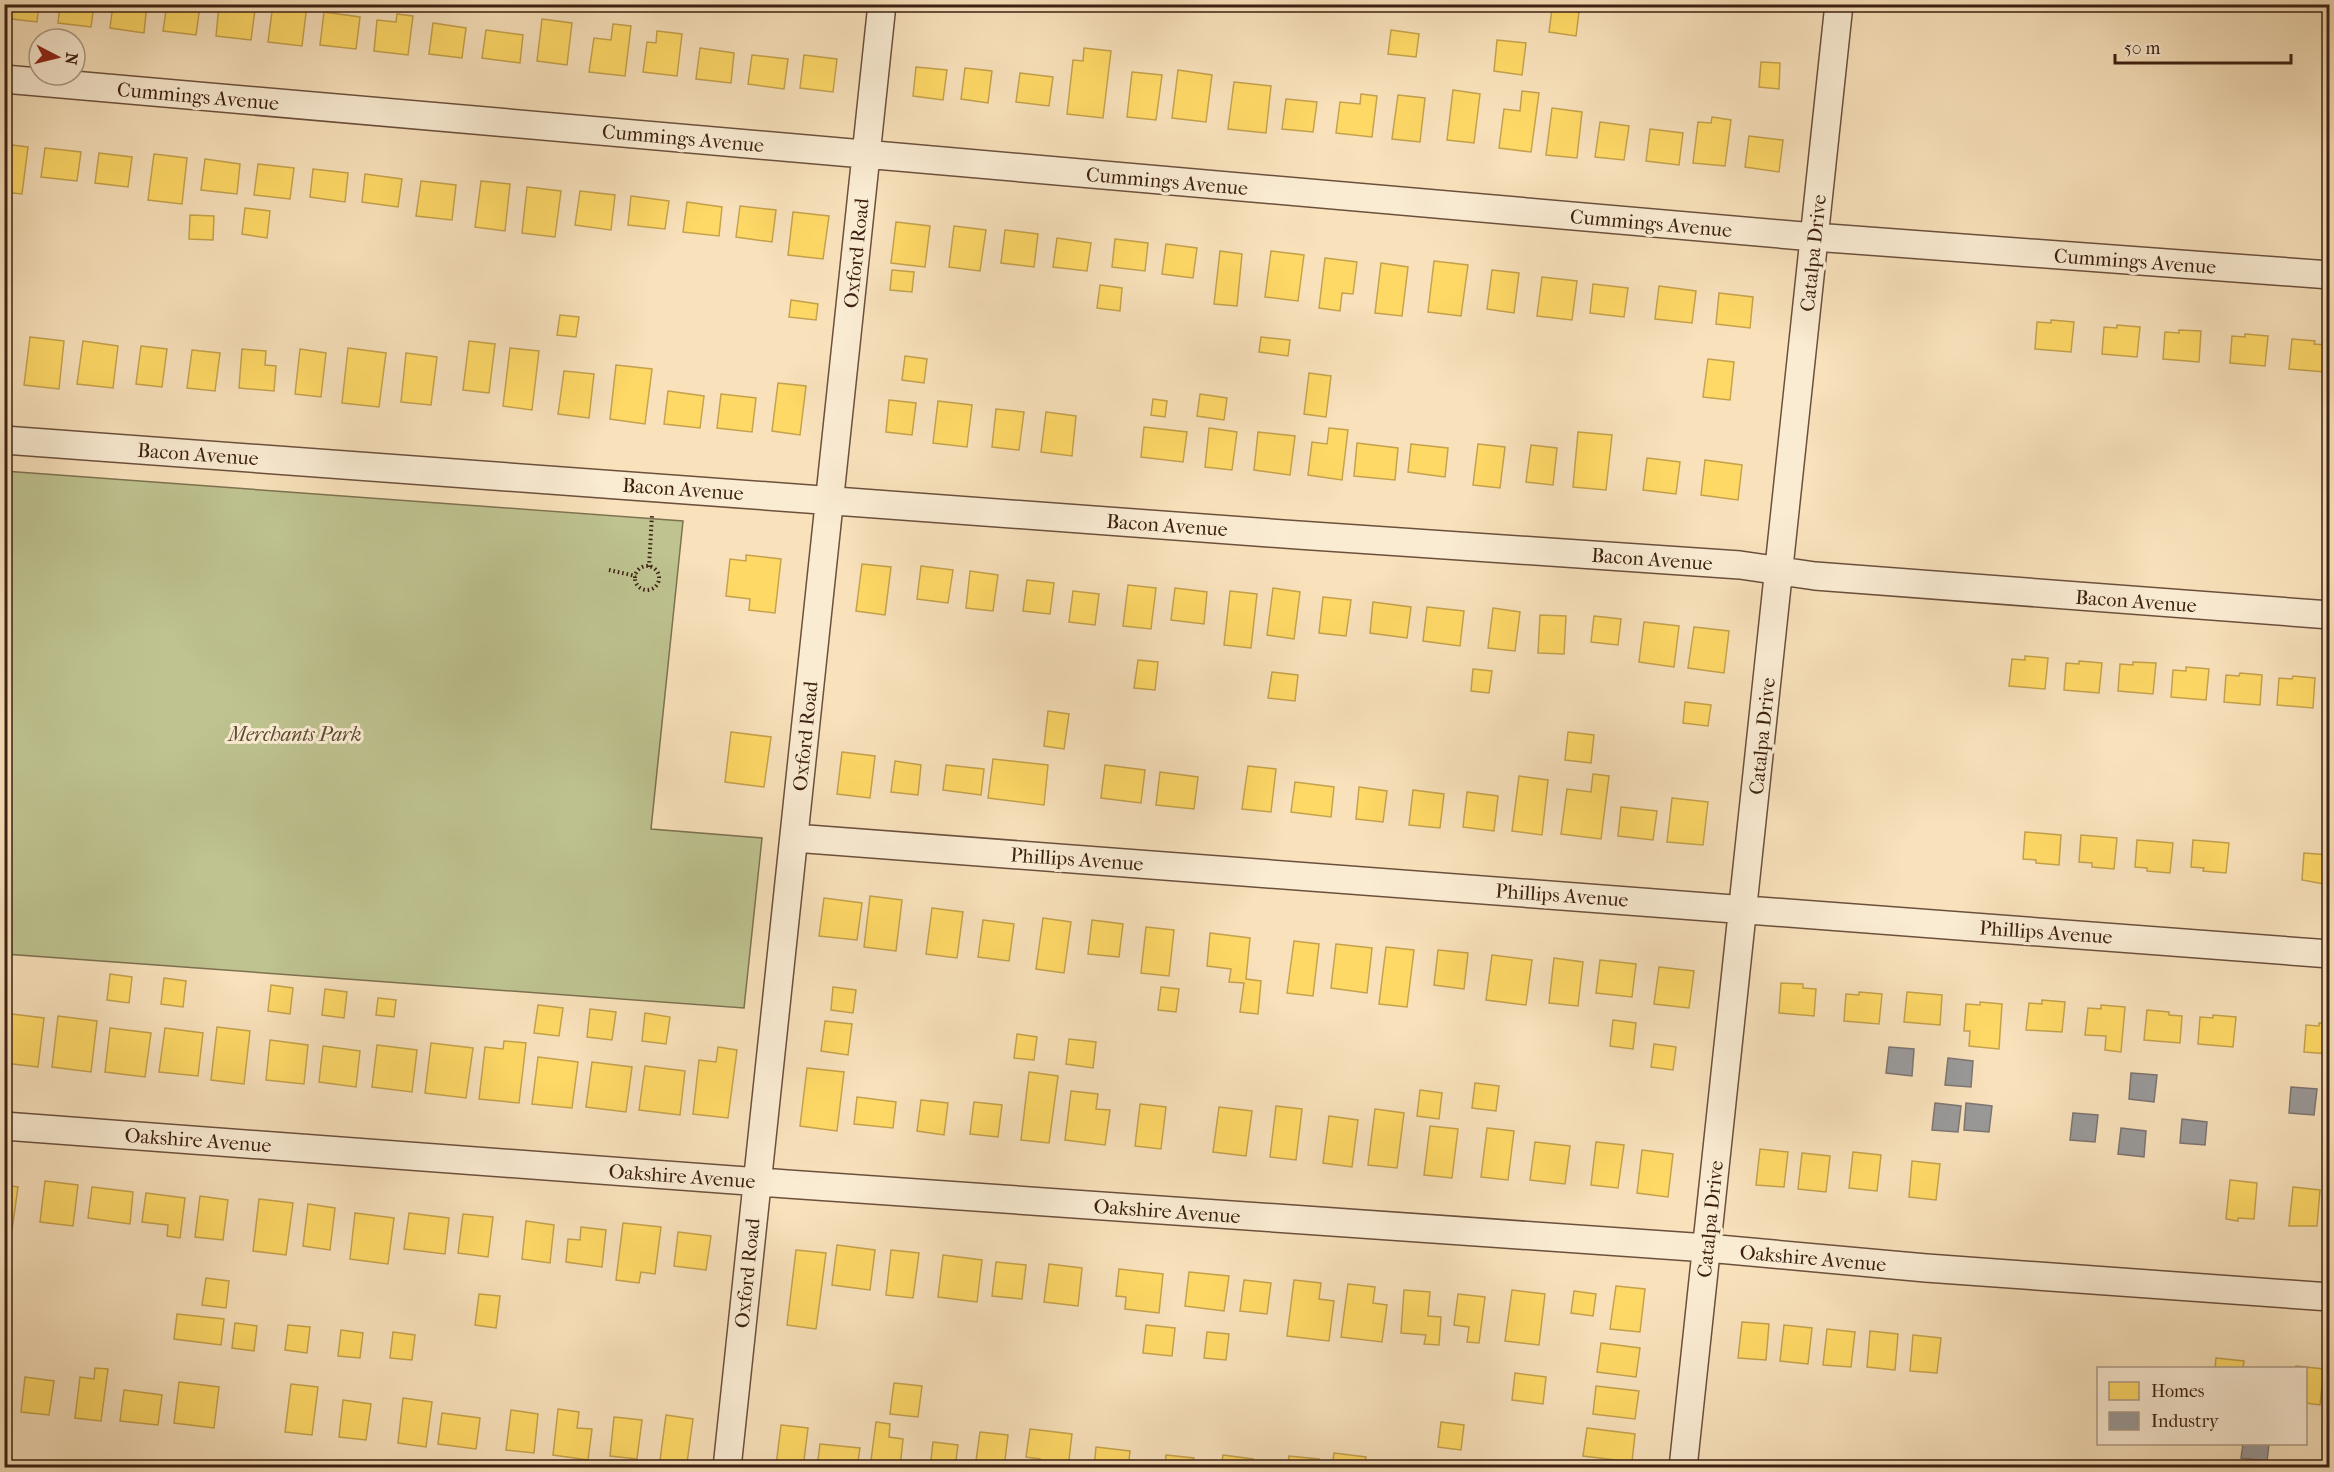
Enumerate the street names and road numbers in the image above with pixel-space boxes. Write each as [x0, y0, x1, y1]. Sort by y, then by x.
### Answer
street label: Cummings Avenue [116, 78, 280, 115]
street label: Cummings Avenue [601, 120, 765, 157]
street label: Cummings Avenue [1085, 163, 1249, 200]
street label: Catalpa Drive [1796, 193, 1831, 313]
street label: Oxford Road [839, 196, 874, 309]
street label: Cummings Avenue [1569, 205, 1733, 242]
street label: Cummings Avenue [2053, 244, 2217, 279]
street label: Bacon Avenue [137, 439, 259, 470]
street label: Bacon Avenue [622, 474, 744, 505]
street label: Bacon Avenue [1106, 510, 1228, 541]
street label: Bacon Avenue [1591, 544, 1713, 575]
street label: Bacon Avenue [2075, 586, 2197, 617]
street label: Catalpa Drive [1745, 676, 1780, 796]
street label: Oxford Road [788, 679, 823, 792]
street label: Phillips Avenue [1010, 843, 1144, 876]
street label: Phillips Avenue [1495, 879, 1629, 912]
street label: Phillips Avenue [1979, 916, 2113, 949]
street label: Oakshire Avenue [124, 1124, 272, 1157]
street label: Catalpa Drive [1693, 1159, 1728, 1279]
street label: Oakshire Avenue [608, 1160, 756, 1193]
street label: Oakshire Avenue [1093, 1195, 1241, 1228]
street label: Oxford Road [730, 1216, 765, 1329]
street label: Oakshire Avenue [1739, 1241, 1887, 1276]

